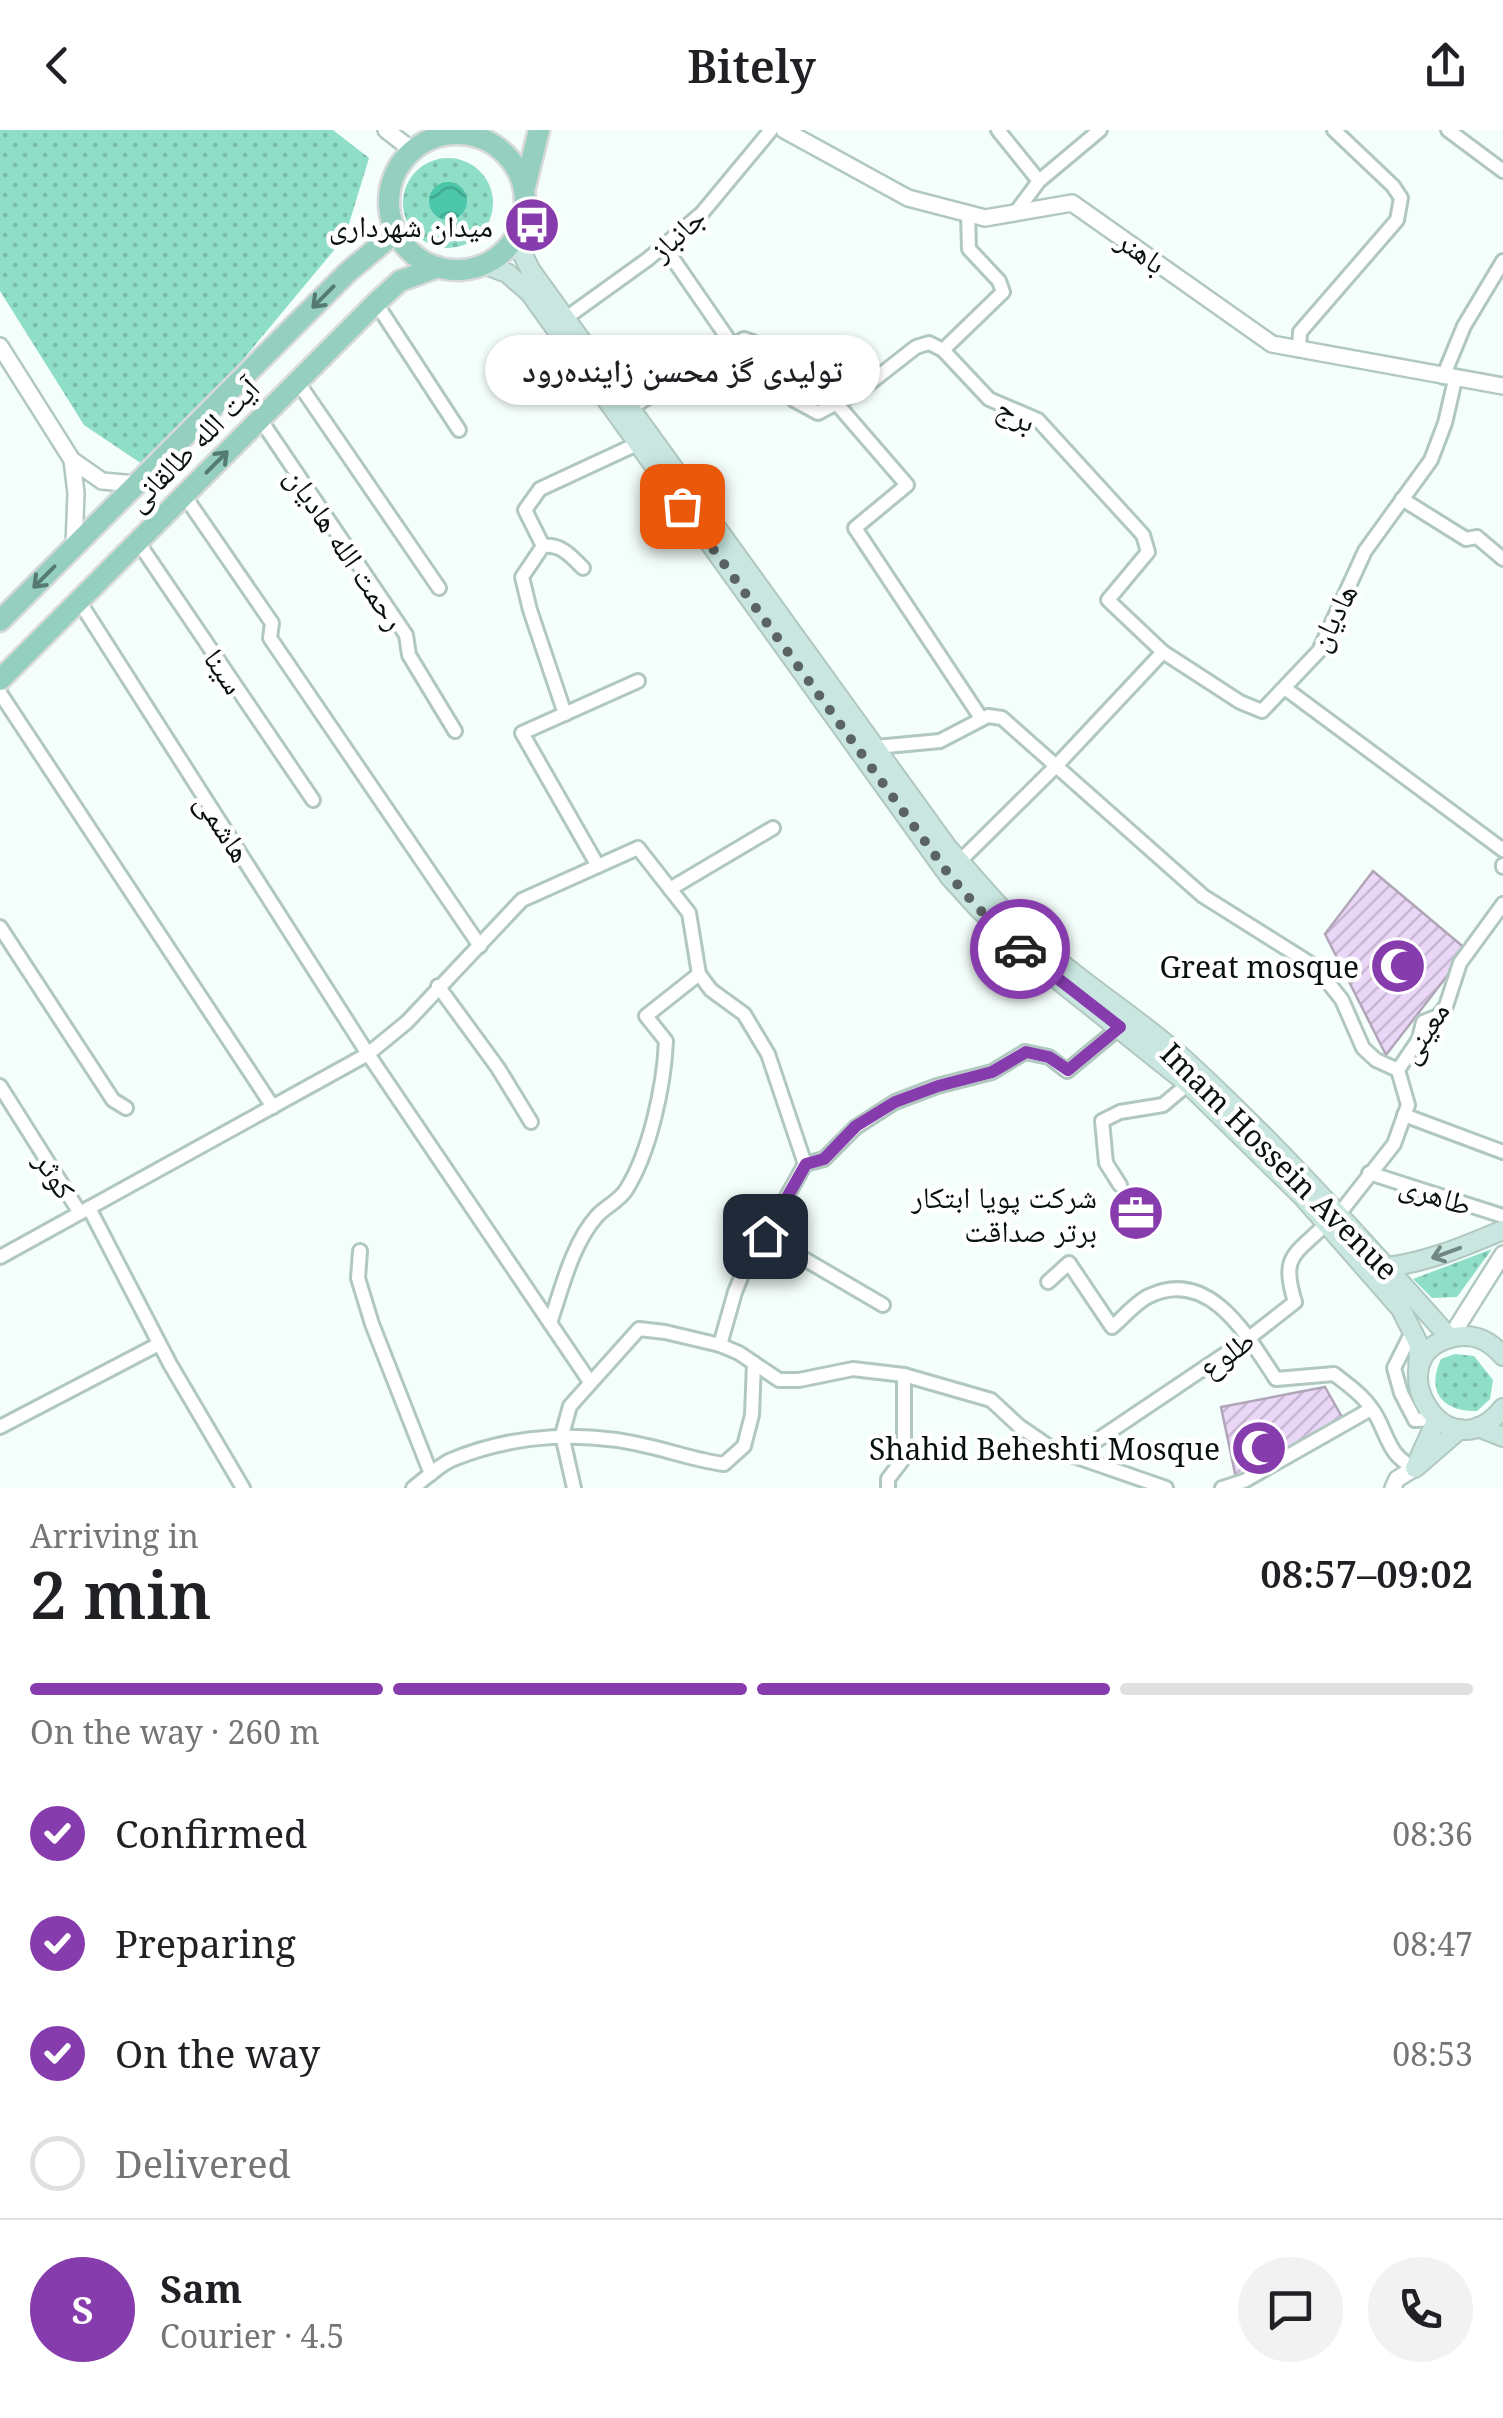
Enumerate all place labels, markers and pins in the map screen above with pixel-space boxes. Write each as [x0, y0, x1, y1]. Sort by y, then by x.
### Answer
bus stop icon: میدان شهرداری [502, 195, 562, 255]
place label: میدان شهرداری [329, 205, 493, 246]
callout: تولیدی گز محسن زاینده‌رود [484, 336, 880, 406]
pin [640, 464, 725, 549]
mosque icon: Great mosque [1368, 936, 1428, 996]
place label: Great mosque [1159, 946, 1359, 987]
place label: شرکت پویا ابتکار برتر صداقت [910, 1176, 1097, 1251]
office icon: شرکت پویا ابتکار برتر صداقت [1106, 1183, 1166, 1243]
pin [723, 1194, 808, 1279]
mosque icon: Shahid Beheshti Mosque [1229, 1418, 1289, 1478]
place label: Shahid Beheshti Mosque [869, 1428, 1220, 1469]

